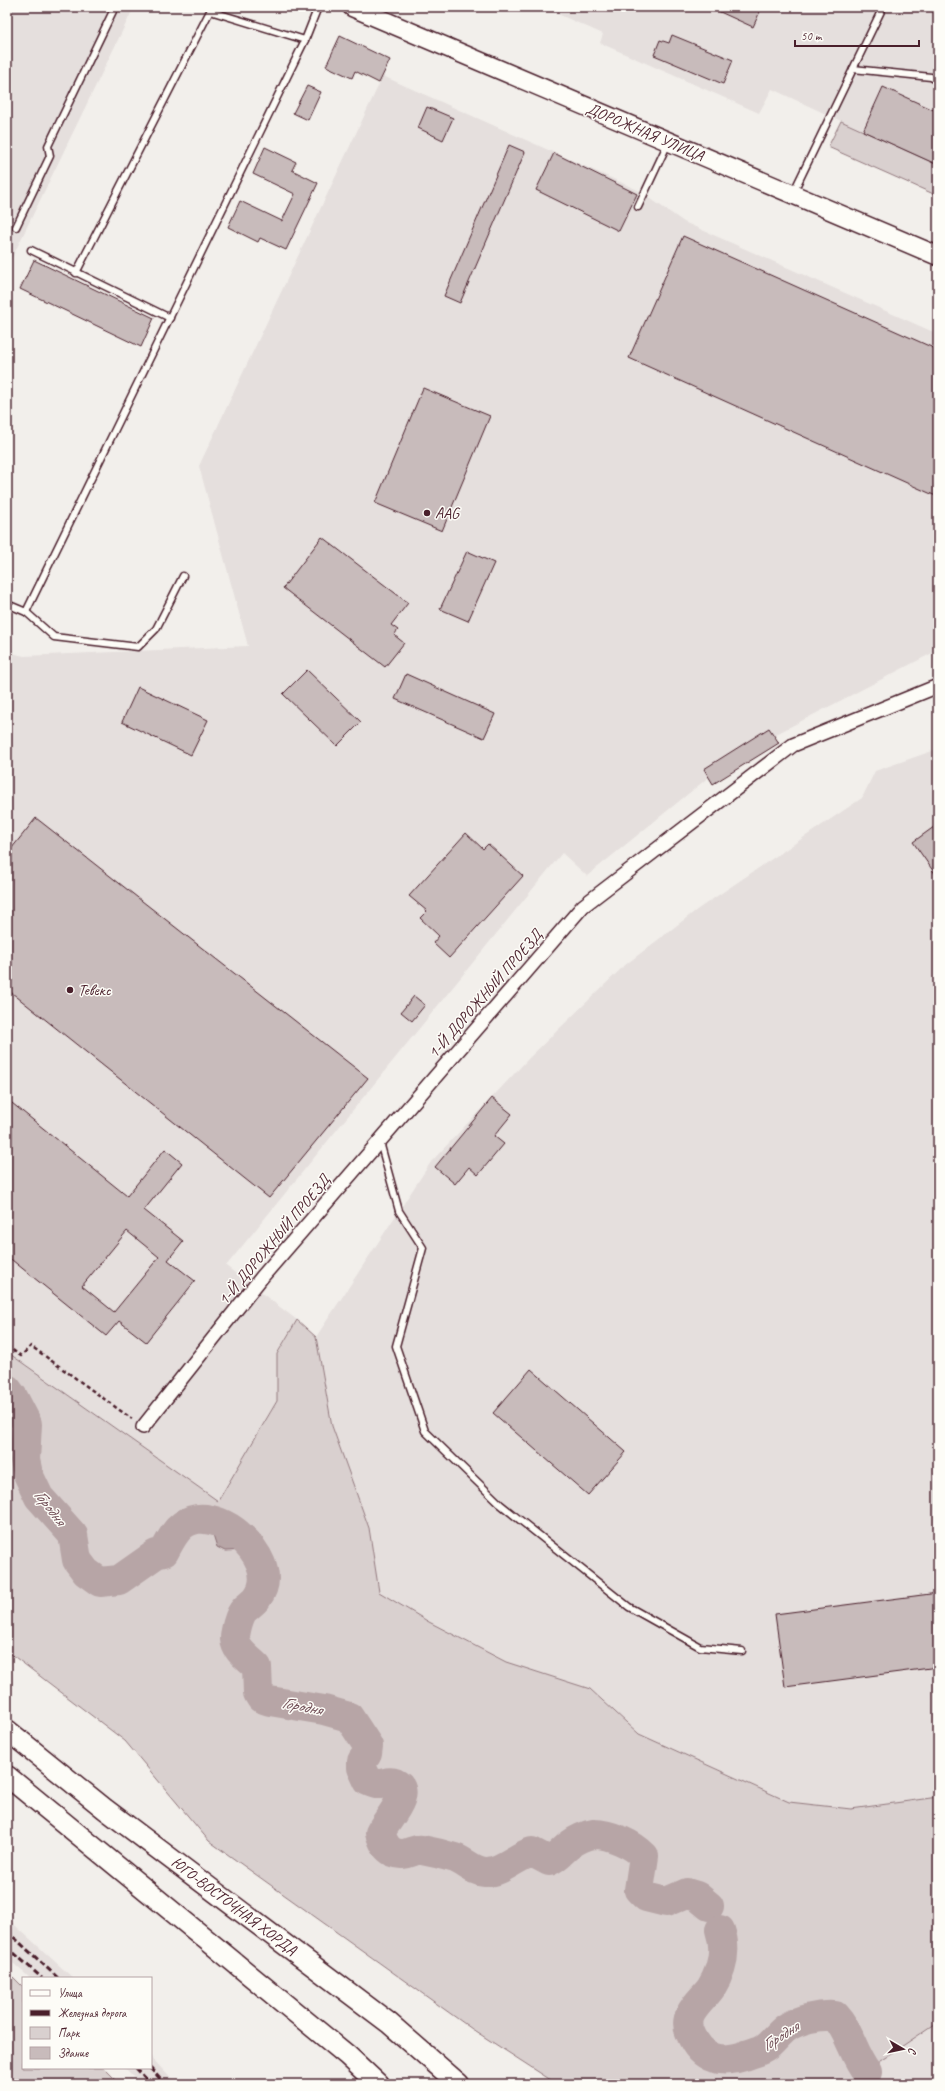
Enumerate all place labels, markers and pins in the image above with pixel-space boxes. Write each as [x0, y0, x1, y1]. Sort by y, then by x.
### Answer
place label: AAG [435, 503, 461, 523]
marker: AAG [422, 508, 432, 518]
place label: Тевекс [78, 980, 112, 1000]
marker: Тевекс [65, 985, 75, 995]

